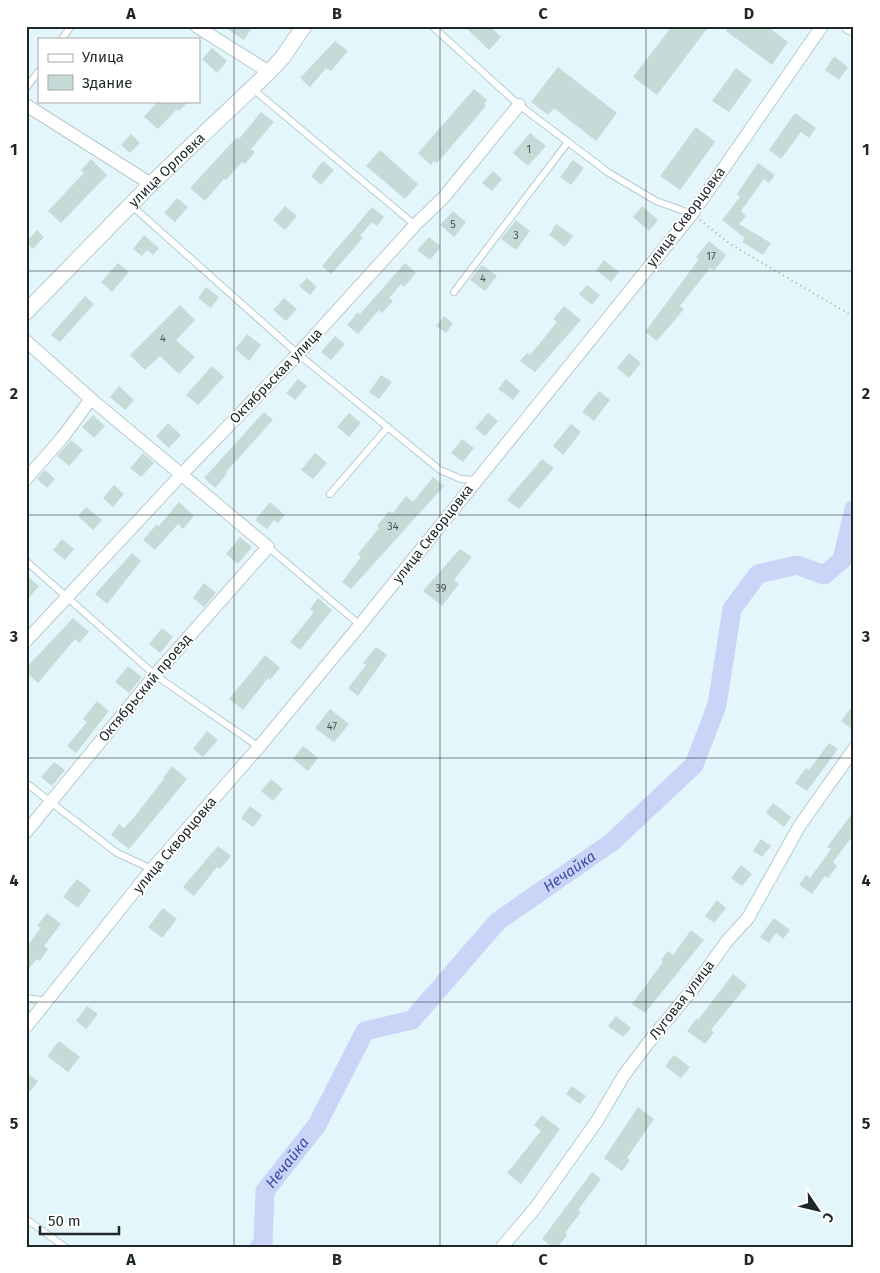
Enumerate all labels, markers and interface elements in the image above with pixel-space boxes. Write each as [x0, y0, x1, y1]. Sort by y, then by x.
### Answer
text: A [125, 4, 136, 23]
text: B [332, 4, 342, 23]
text: C [538, 4, 548, 23]
text: D [744, 4, 754, 23]
legend [38, 38, 200, 102]
text: Улица [82, 48, 124, 66]
text: Здание [82, 74, 132, 92]
street label: улица Орловка [125, 129, 208, 210]
text: 1 [10, 140, 18, 159]
text: 1 [862, 140, 870, 159]
house number: 1 [527, 143, 531, 156]
street label: улица Скворцовка [643, 164, 729, 270]
house number: 5 [450, 218, 456, 231]
house number: 3 [513, 229, 519, 242]
house number: 17 [706, 250, 716, 263]
house number: 4 [480, 272, 486, 285]
street label: Октябрьская улица [226, 325, 326, 427]
house number: 4 [160, 332, 166, 345]
text: 2 [10, 384, 18, 403]
text: 2 [862, 384, 870, 403]
street label: улица Скворцовка [389, 481, 477, 587]
house number: 34 [387, 520, 399, 533]
house number: 39 [435, 582, 447, 595]
text: 3 [9, 627, 18, 646]
text: 3 [861, 627, 870, 646]
street label: Октябрьский проезд [95, 630, 195, 745]
house number: 47 [327, 720, 337, 733]
street label: улица Скворцовка [130, 793, 220, 897]
water label: Нечайка [540, 847, 599, 896]
text: 4 [9, 871, 19, 890]
text: 4 [861, 871, 871, 890]
street label: Луговая улица [646, 957, 718, 1043]
text: 5 [10, 1114, 19, 1133]
text: 5 [862, 1114, 871, 1133]
water label: Нечайка [262, 1134, 313, 1192]
north arrow [792, 1186, 842, 1236]
scale bar [40, 1203, 119, 1235]
text: С [819, 1209, 838, 1225]
text: 50 m [48, 1212, 81, 1230]
text: A [125, 1250, 136, 1269]
text: B [332, 1250, 342, 1269]
text: C [538, 1250, 548, 1269]
text: D [744, 1250, 754, 1269]

